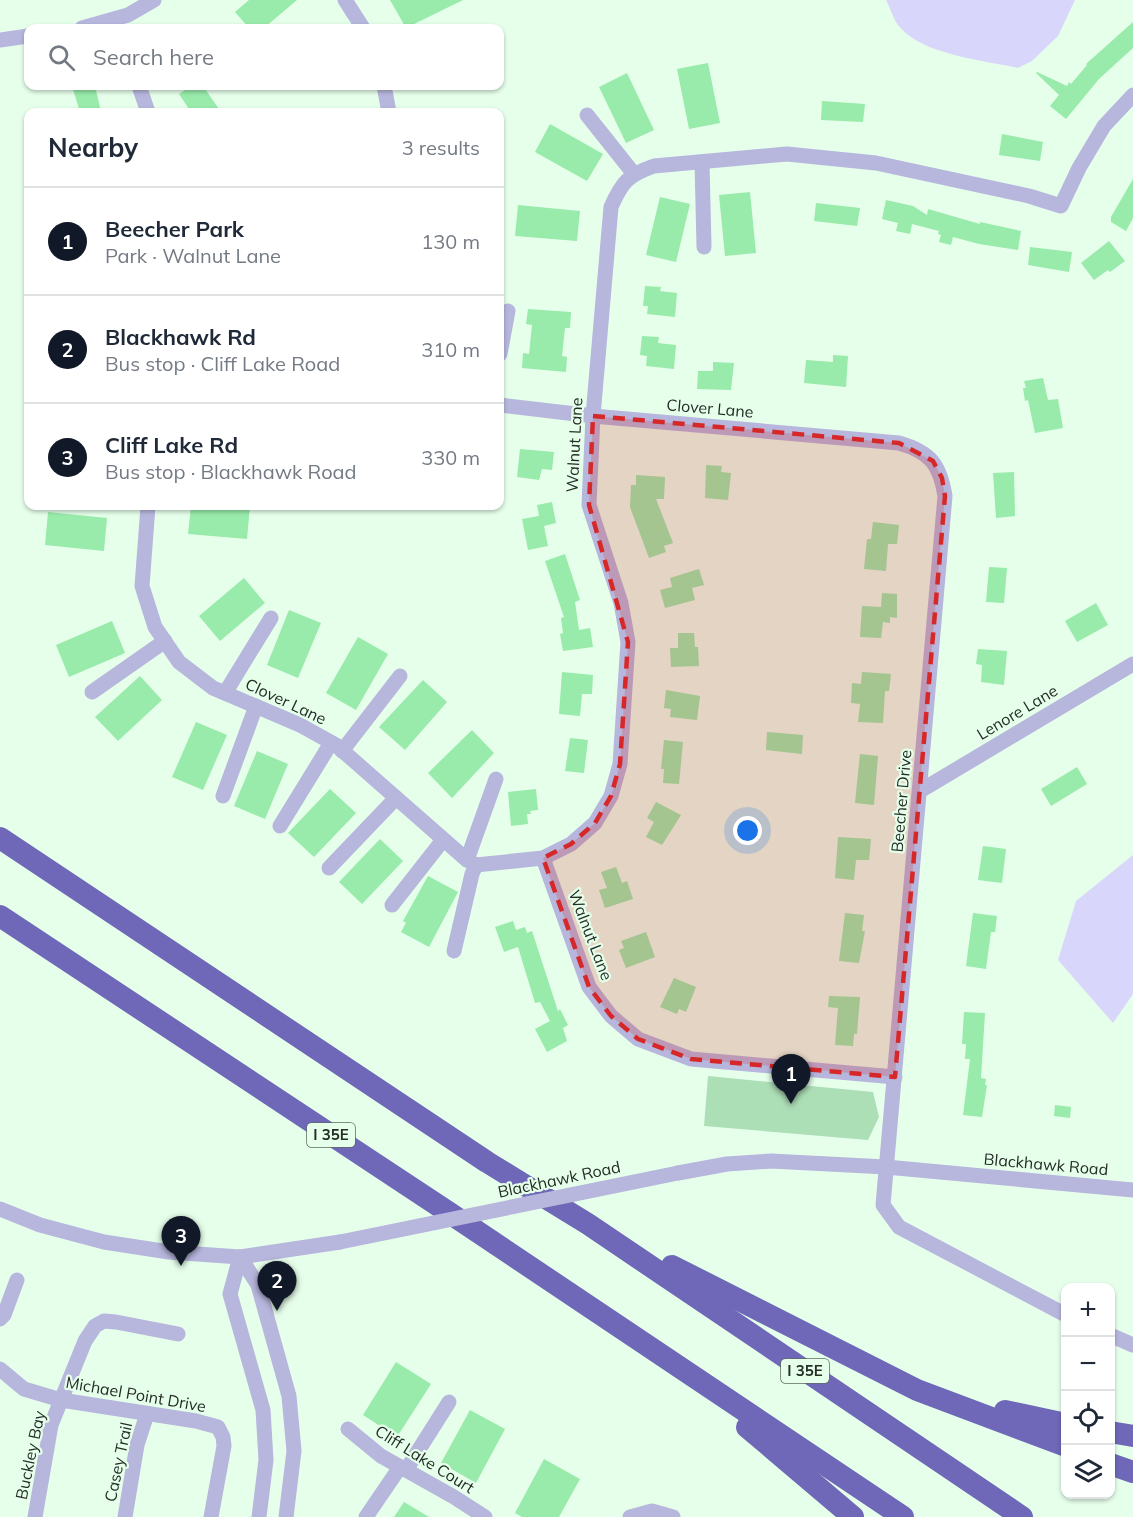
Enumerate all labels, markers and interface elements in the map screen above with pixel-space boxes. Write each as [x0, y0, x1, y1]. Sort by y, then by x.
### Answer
search box [24, 24, 504, 90]
icon: search [45, 41, 78, 74]
text: Search here [93, 43, 214, 71]
text: Nearby [48, 131, 138, 164]
text: 3 results [402, 135, 480, 160]
text: Beecher Park [105, 215, 244, 243]
text: 1 [62, 229, 74, 254]
text: 130 m [421, 229, 480, 254]
text: Park · Walnut Lane [105, 243, 281, 268]
text: Blackhawk Rd [105, 323, 256, 351]
text: 2 [62, 337, 74, 362]
text: 310 m [421, 337, 480, 362]
text: Bus stop · Cliff Lake Road [105, 351, 340, 376]
street label: Clover Lane [666, 394, 754, 422]
street label: Walnut Lane [562, 397, 586, 493]
text: Cliff Lake Rd [105, 431, 238, 459]
text: 3 [62, 445, 74, 470]
text: 330 m [421, 445, 480, 470]
text: Bus stop · Blackhawk Road [105, 459, 357, 484]
street label: Clover Lane [242, 674, 330, 728]
street label: Lenore Lane [973, 680, 1061, 744]
street label: Beecher Drive [887, 749, 915, 853]
your location [733, 816, 762, 845]
street label: Walnut Lane [565, 887, 617, 983]
pin: 1 [772, 1054, 810, 1104]
road number: I 35E [307, 1123, 355, 1147]
street label: Blackhawk Road [983, 1149, 1109, 1179]
street label: Blackhawk Road [496, 1156, 622, 1202]
pin: 3 [162, 1216, 201, 1266]
pin: 2 [258, 1262, 296, 1311]
map controls [1061, 1283, 1115, 1499]
button: + [1061, 1283, 1115, 1337]
button: − [1061, 1337, 1115, 1391]
road number: I 35E [781, 1359, 829, 1383]
street label: Michael Point Drive [64, 1372, 208, 1416]
button: locate [1061, 1391, 1115, 1445]
street label: Buckley Bay [11, 1408, 49, 1501]
street label: Casey Trail [100, 1420, 136, 1504]
street label: Cliff Lake Court [372, 1421, 479, 1498]
button: layers [1061, 1445, 1115, 1499]

